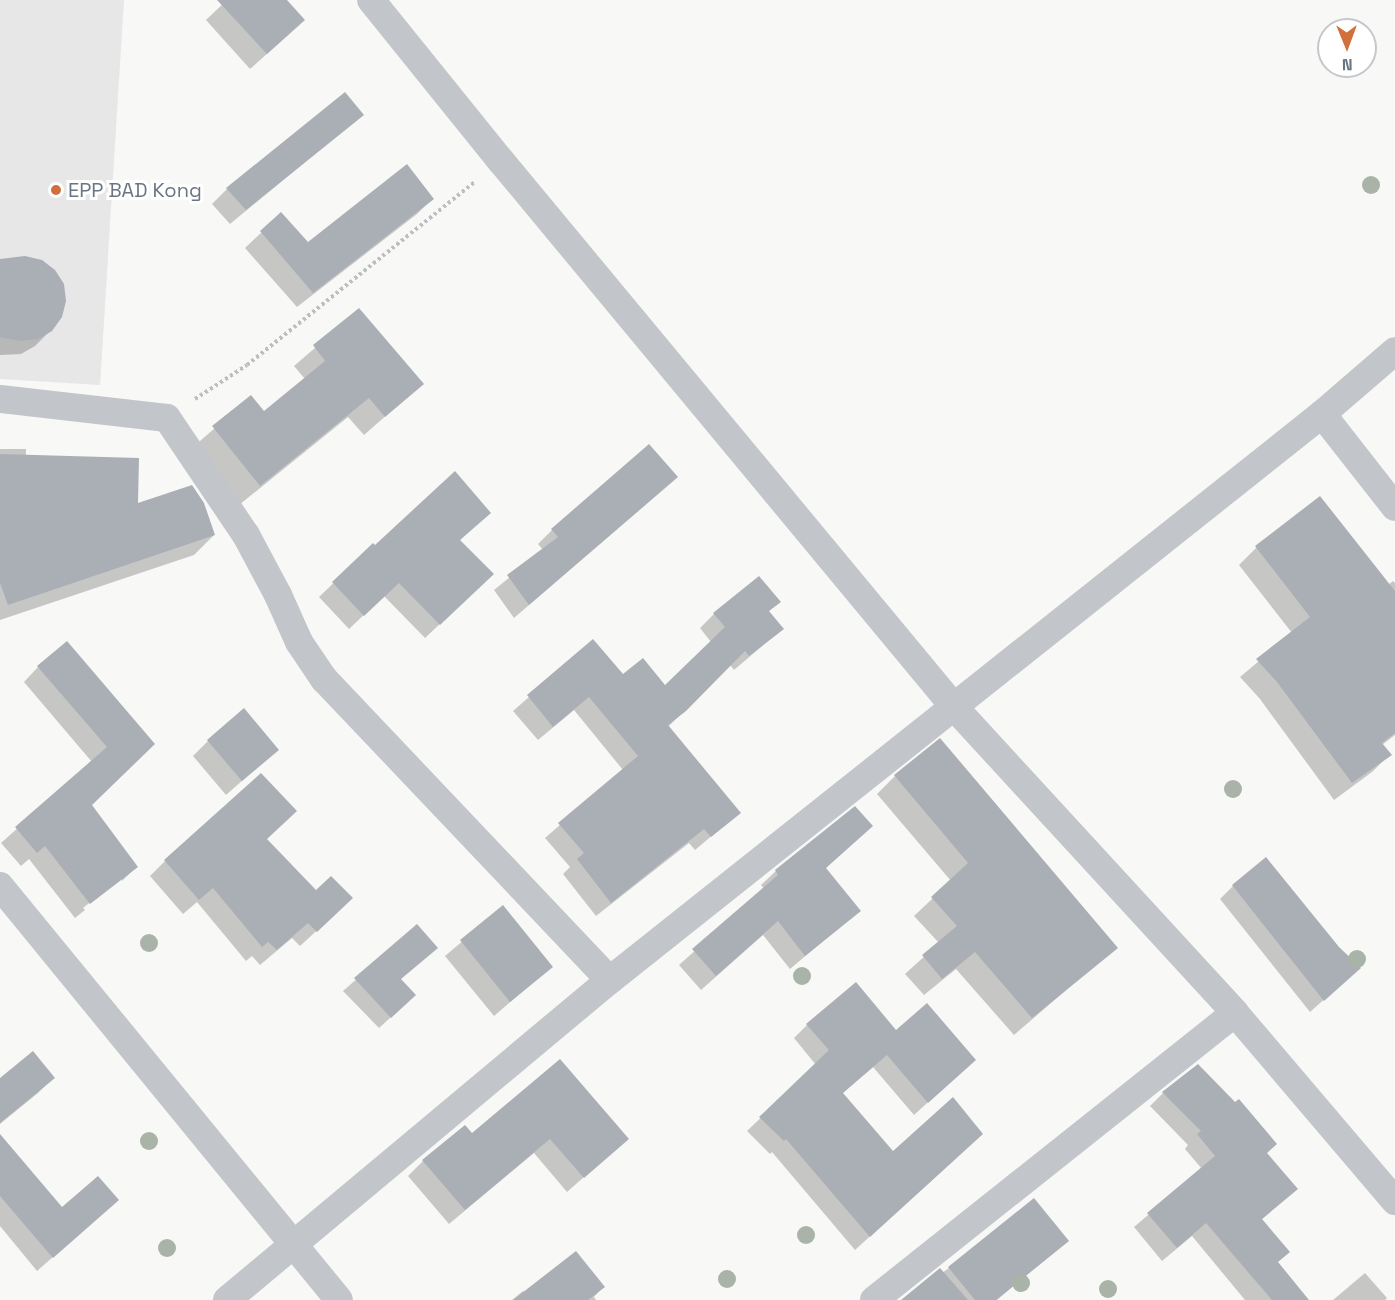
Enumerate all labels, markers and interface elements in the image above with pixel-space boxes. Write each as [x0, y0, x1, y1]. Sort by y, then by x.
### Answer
north arrow [1317, 18, 1377, 78]
text: N [1342, 54, 1353, 75]
place label: EPP BAD Kong [68, 178, 202, 202]
marker: EPP BAD Kong [49, 183, 63, 197]

